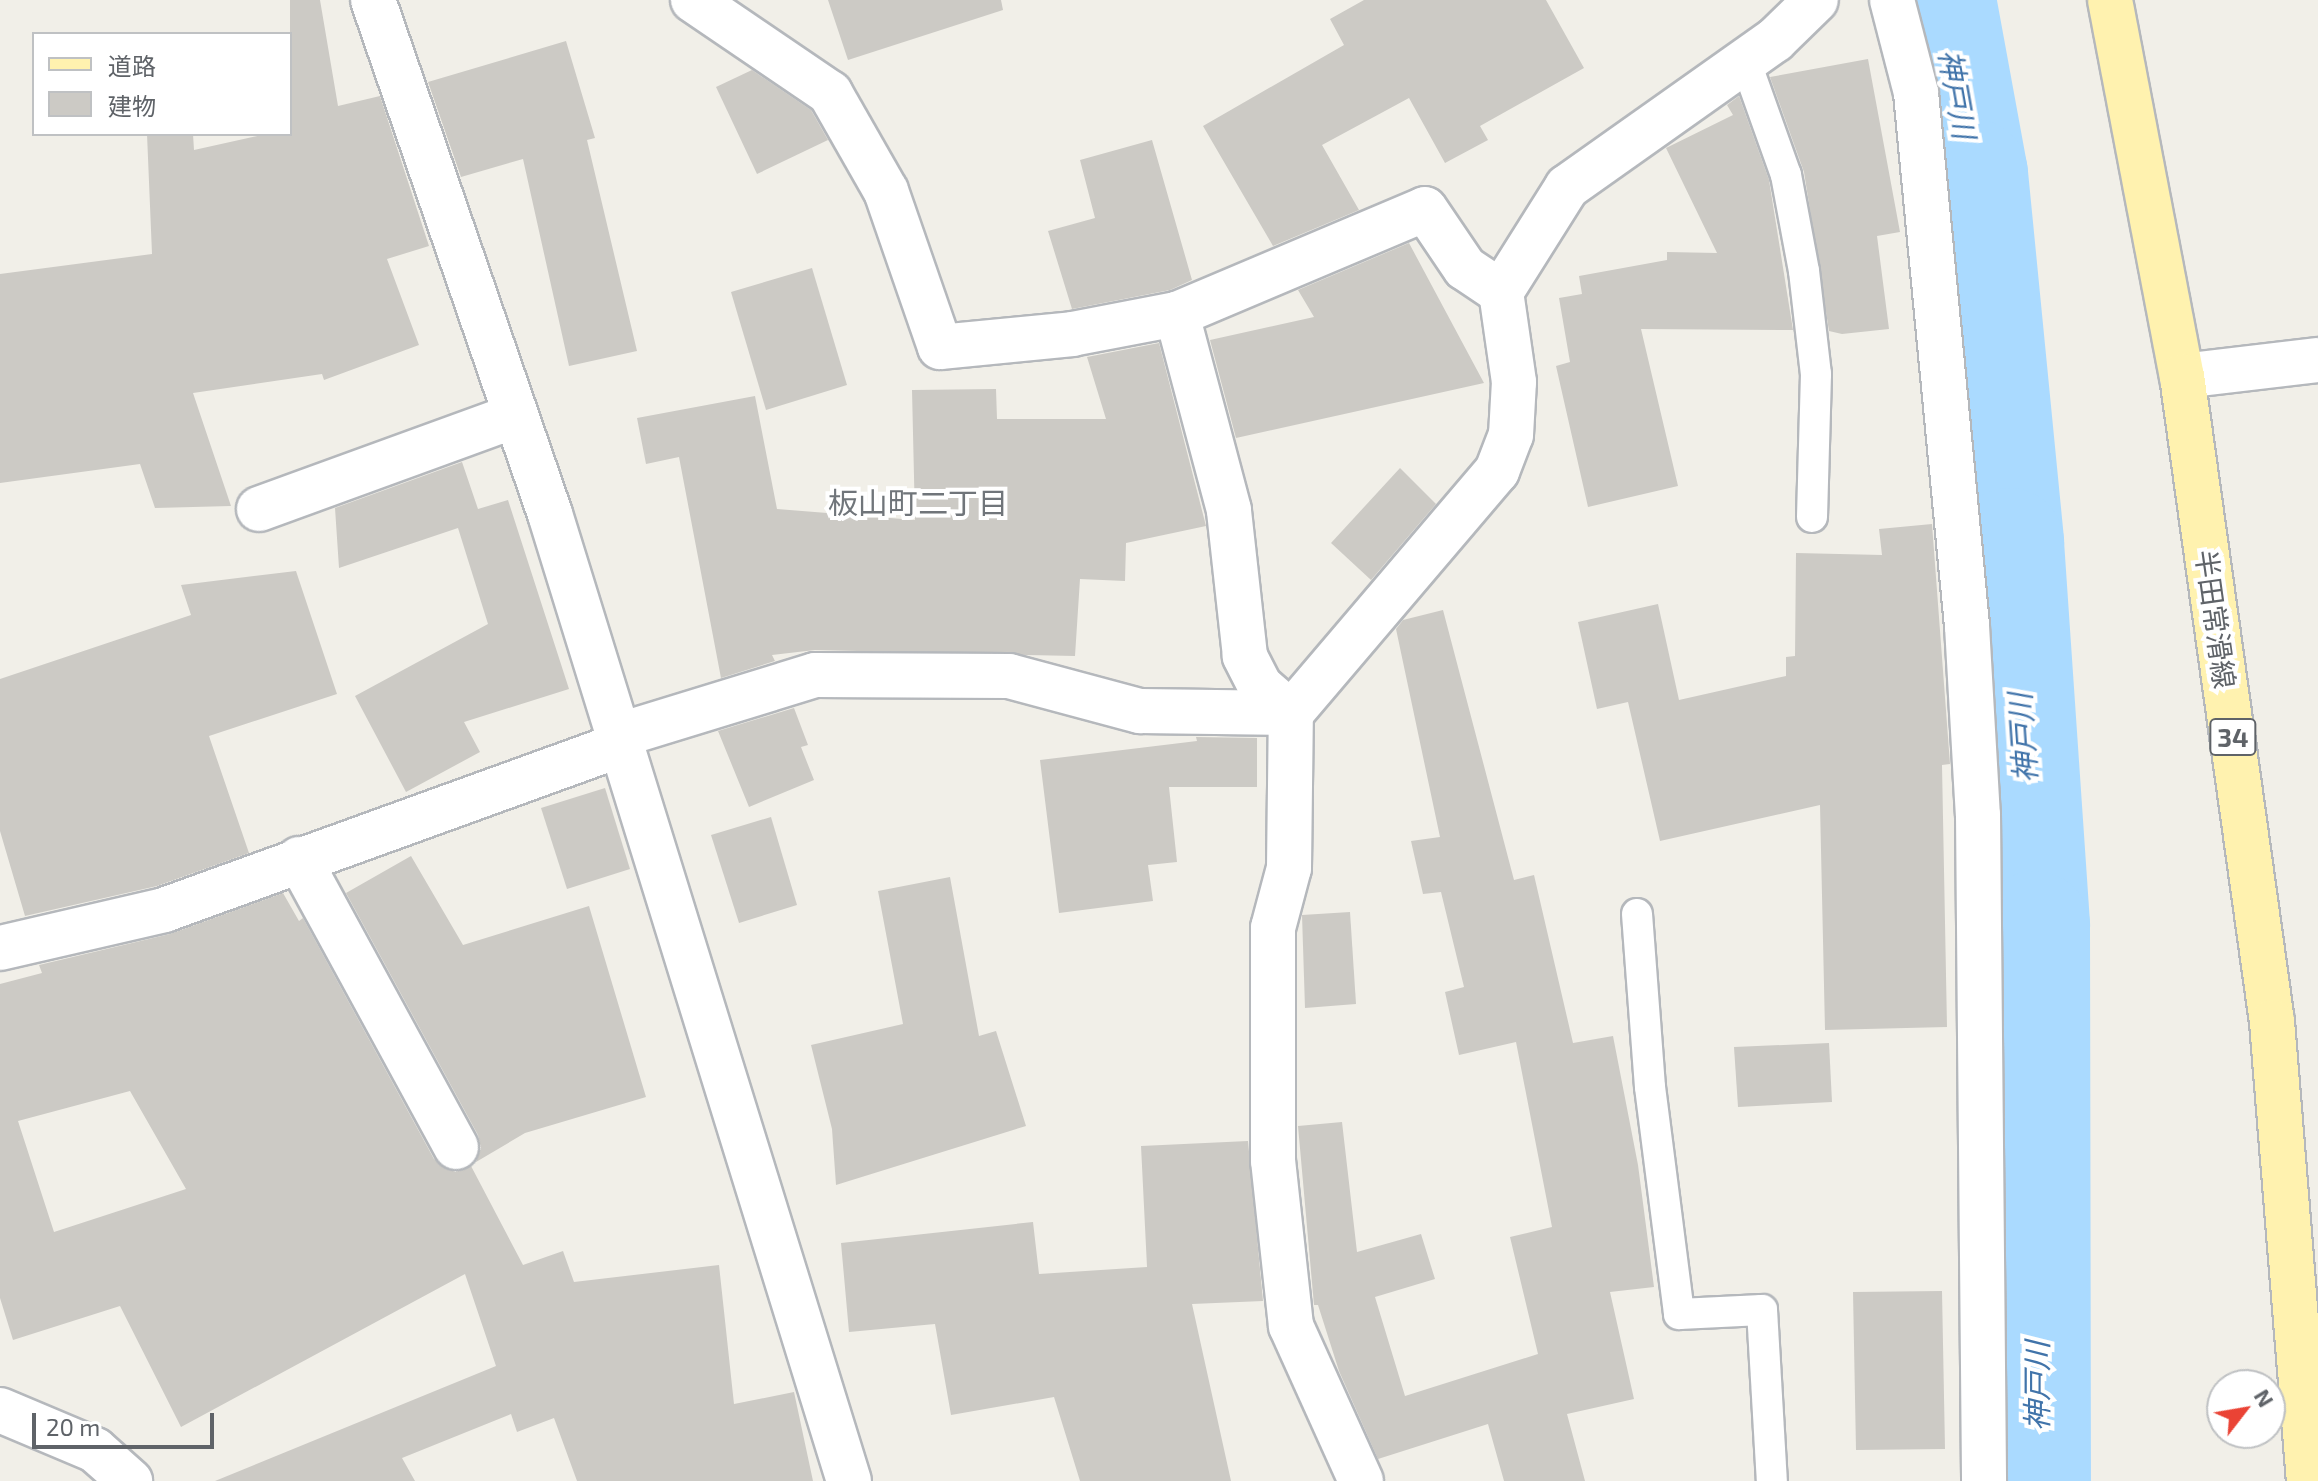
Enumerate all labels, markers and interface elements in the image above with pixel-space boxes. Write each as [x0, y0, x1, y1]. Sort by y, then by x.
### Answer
legend [32, 32, 292, 136]
water label: 神戸川 [1932, 47, 1984, 141]
text: 道路 [108, 51, 156, 80]
text: 建物 [108, 91, 156, 120]
district label: 板山町二丁目 [828, 484, 1008, 520]
street label: 半田常滑線 [2190, 547, 2242, 691]
water label: 神戸川 [2001, 692, 2043, 784]
road number: 34 [2209, 715, 2257, 759]
water label: 神戸川 [2018, 1341, 2054, 1431]
north arrow [2206, 1369, 2286, 1449]
text: N [2250, 1384, 2280, 1411]
scale bar [36, 1397, 218, 1447]
text: 20 m [46, 1412, 100, 1441]

